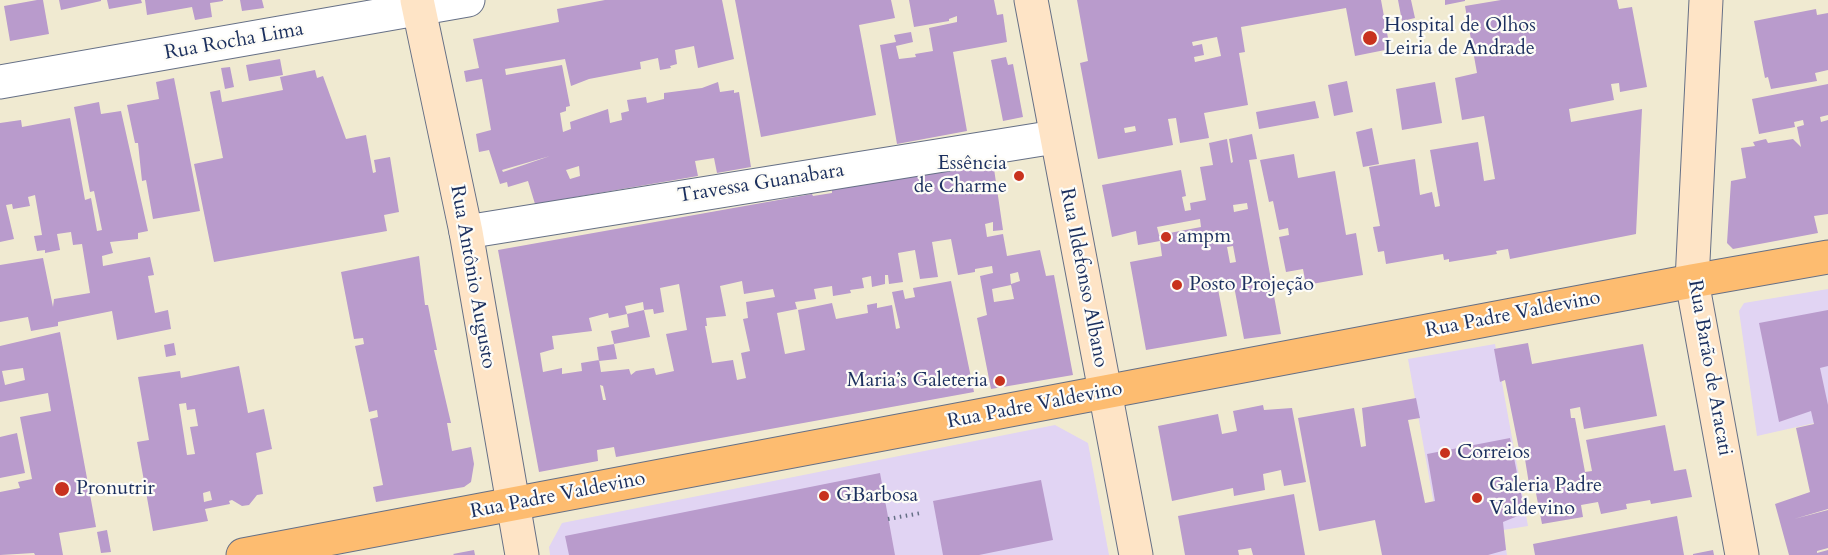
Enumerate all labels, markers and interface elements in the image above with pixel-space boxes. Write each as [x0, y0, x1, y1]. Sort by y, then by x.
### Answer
place label: Hospital de Olhos Leiria de Andrade [1384, 14, 1536, 61]
street label: Rua Rocha Lima [163, 18, 305, 66]
marker: Hospital de Olhos Leiria de Andrade [1361, 29, 1379, 47]
place label: Essência de Charme [914, 152, 1007, 199]
street label: Travessa Guanabara [676, 159, 846, 209]
marker: Essência de Charme [1012, 169, 1026, 183]
street label: Rua Antônio Augusto [444, 183, 500, 371]
street label: Rua Ildefonso Albano [1054, 186, 1112, 370]
place label: ampm [1178, 225, 1231, 249]
marker: ampm [1159, 230, 1173, 244]
place label: Posto Projeção [1189, 273, 1314, 297]
marker: Posto Projeção [1170, 278, 1184, 292]
street label: Rua Barão de Aracati [1682, 278, 1736, 458]
street label: Rua Padre Valdevino [1423, 286, 1603, 344]
place label: Maria’s Galeteria [847, 369, 988, 393]
marker: Maria’s Galeteria [993, 374, 1007, 388]
street label: Rua Padre Valdevino [945, 377, 1125, 435]
place label: Correios [1457, 441, 1530, 465]
marker: Correios [1438, 446, 1452, 460]
street label: Rua Padre Valdevino [468, 467, 648, 525]
place label: Galeria Padre Valdevino [1489, 474, 1602, 521]
place label: Pronutrir [76, 477, 155, 501]
marker: Pronutrir [53, 480, 71, 498]
place label: GBarbosa [836, 484, 918, 508]
marker: GBarbosa [817, 489, 831, 503]
marker: Galeria Padre Valdevino [1470, 491, 1484, 505]

